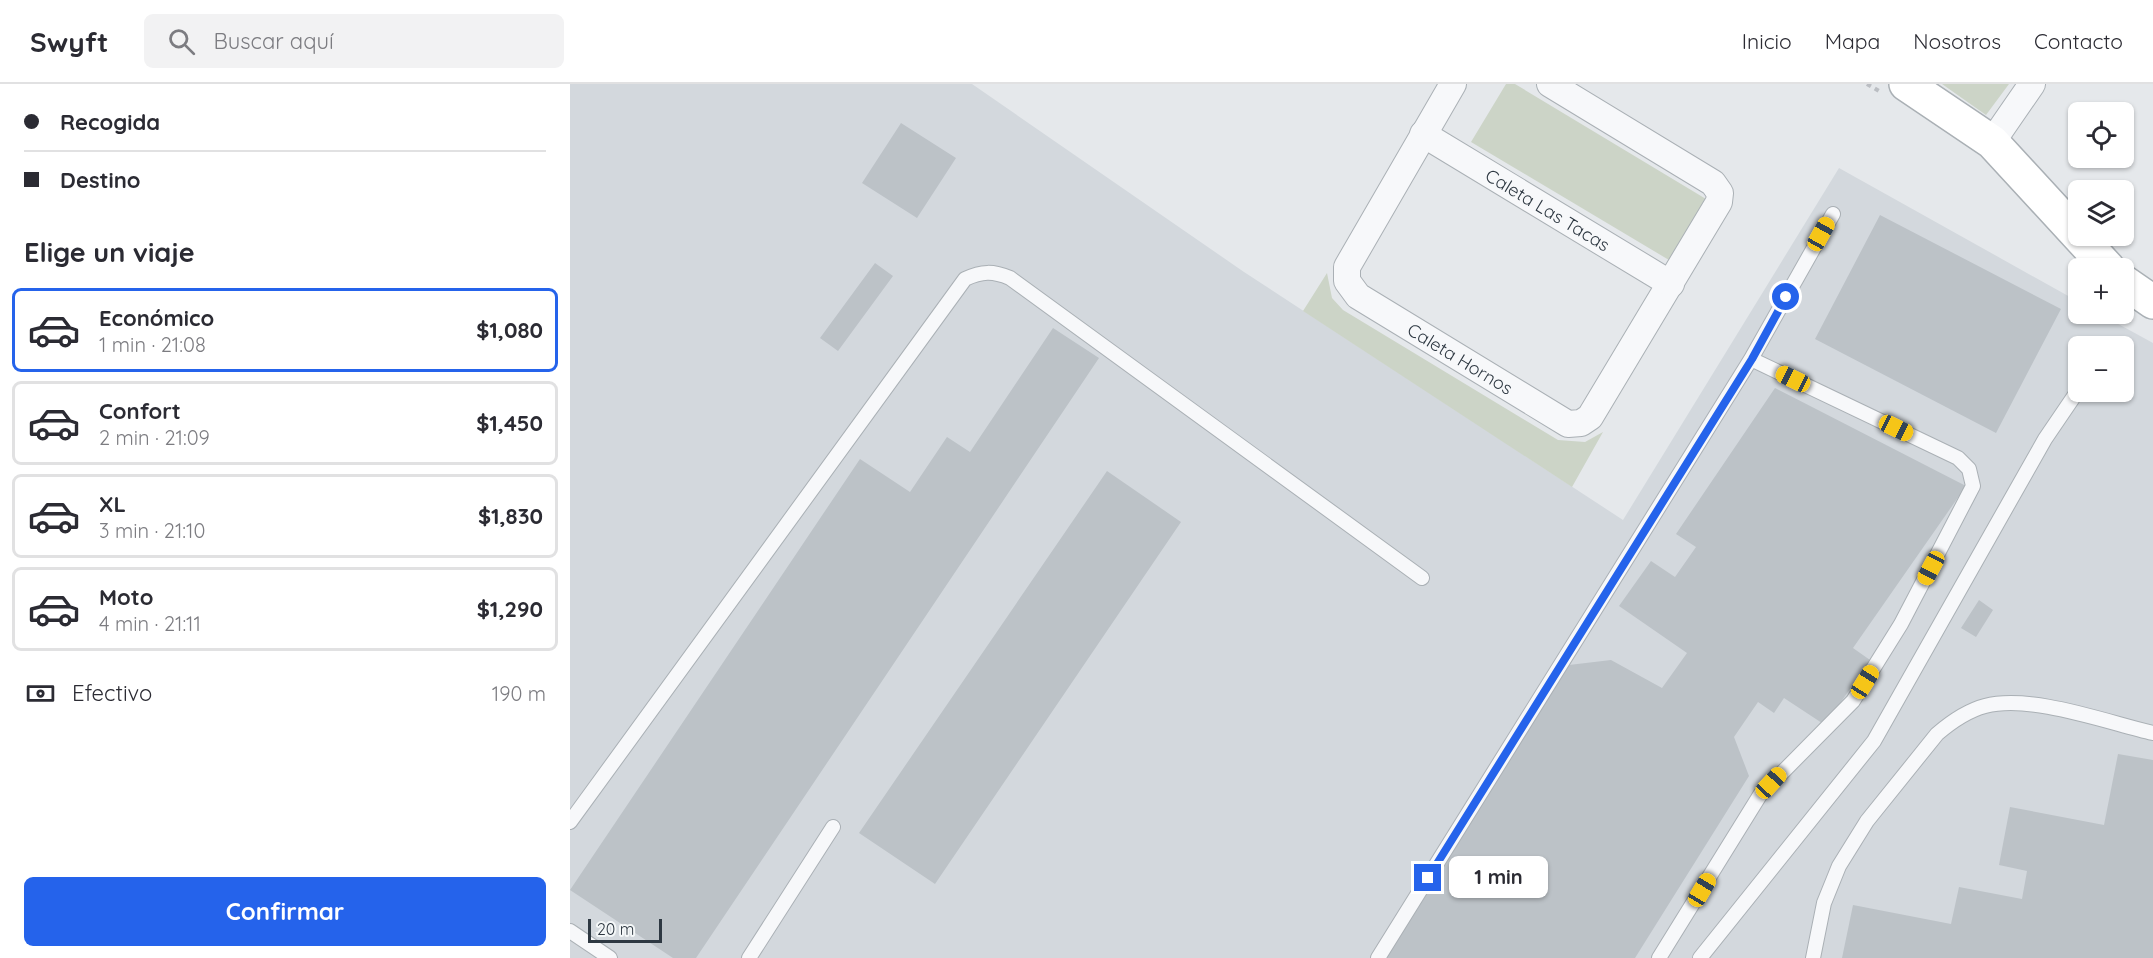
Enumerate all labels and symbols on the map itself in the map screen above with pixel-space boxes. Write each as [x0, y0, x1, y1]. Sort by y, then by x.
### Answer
street label: Caleta Las Tacas [1481, 163, 1614, 256]
car [1804, 214, 1838, 254]
route start [1772, 283, 1799, 310]
street label: Caleta Hornos [1403, 318, 1517, 399]
car [1773, 363, 1813, 395]
car [1876, 412, 1916, 444]
car [1915, 548, 1947, 588]
car [1848, 662, 1882, 702]
car [1752, 764, 1790, 802]
callout: 1 min [1449, 857, 1548, 899]
route end [1414, 864, 1441, 891]
car [1685, 870, 1719, 910]
scale bar [588, 916, 662, 944]

